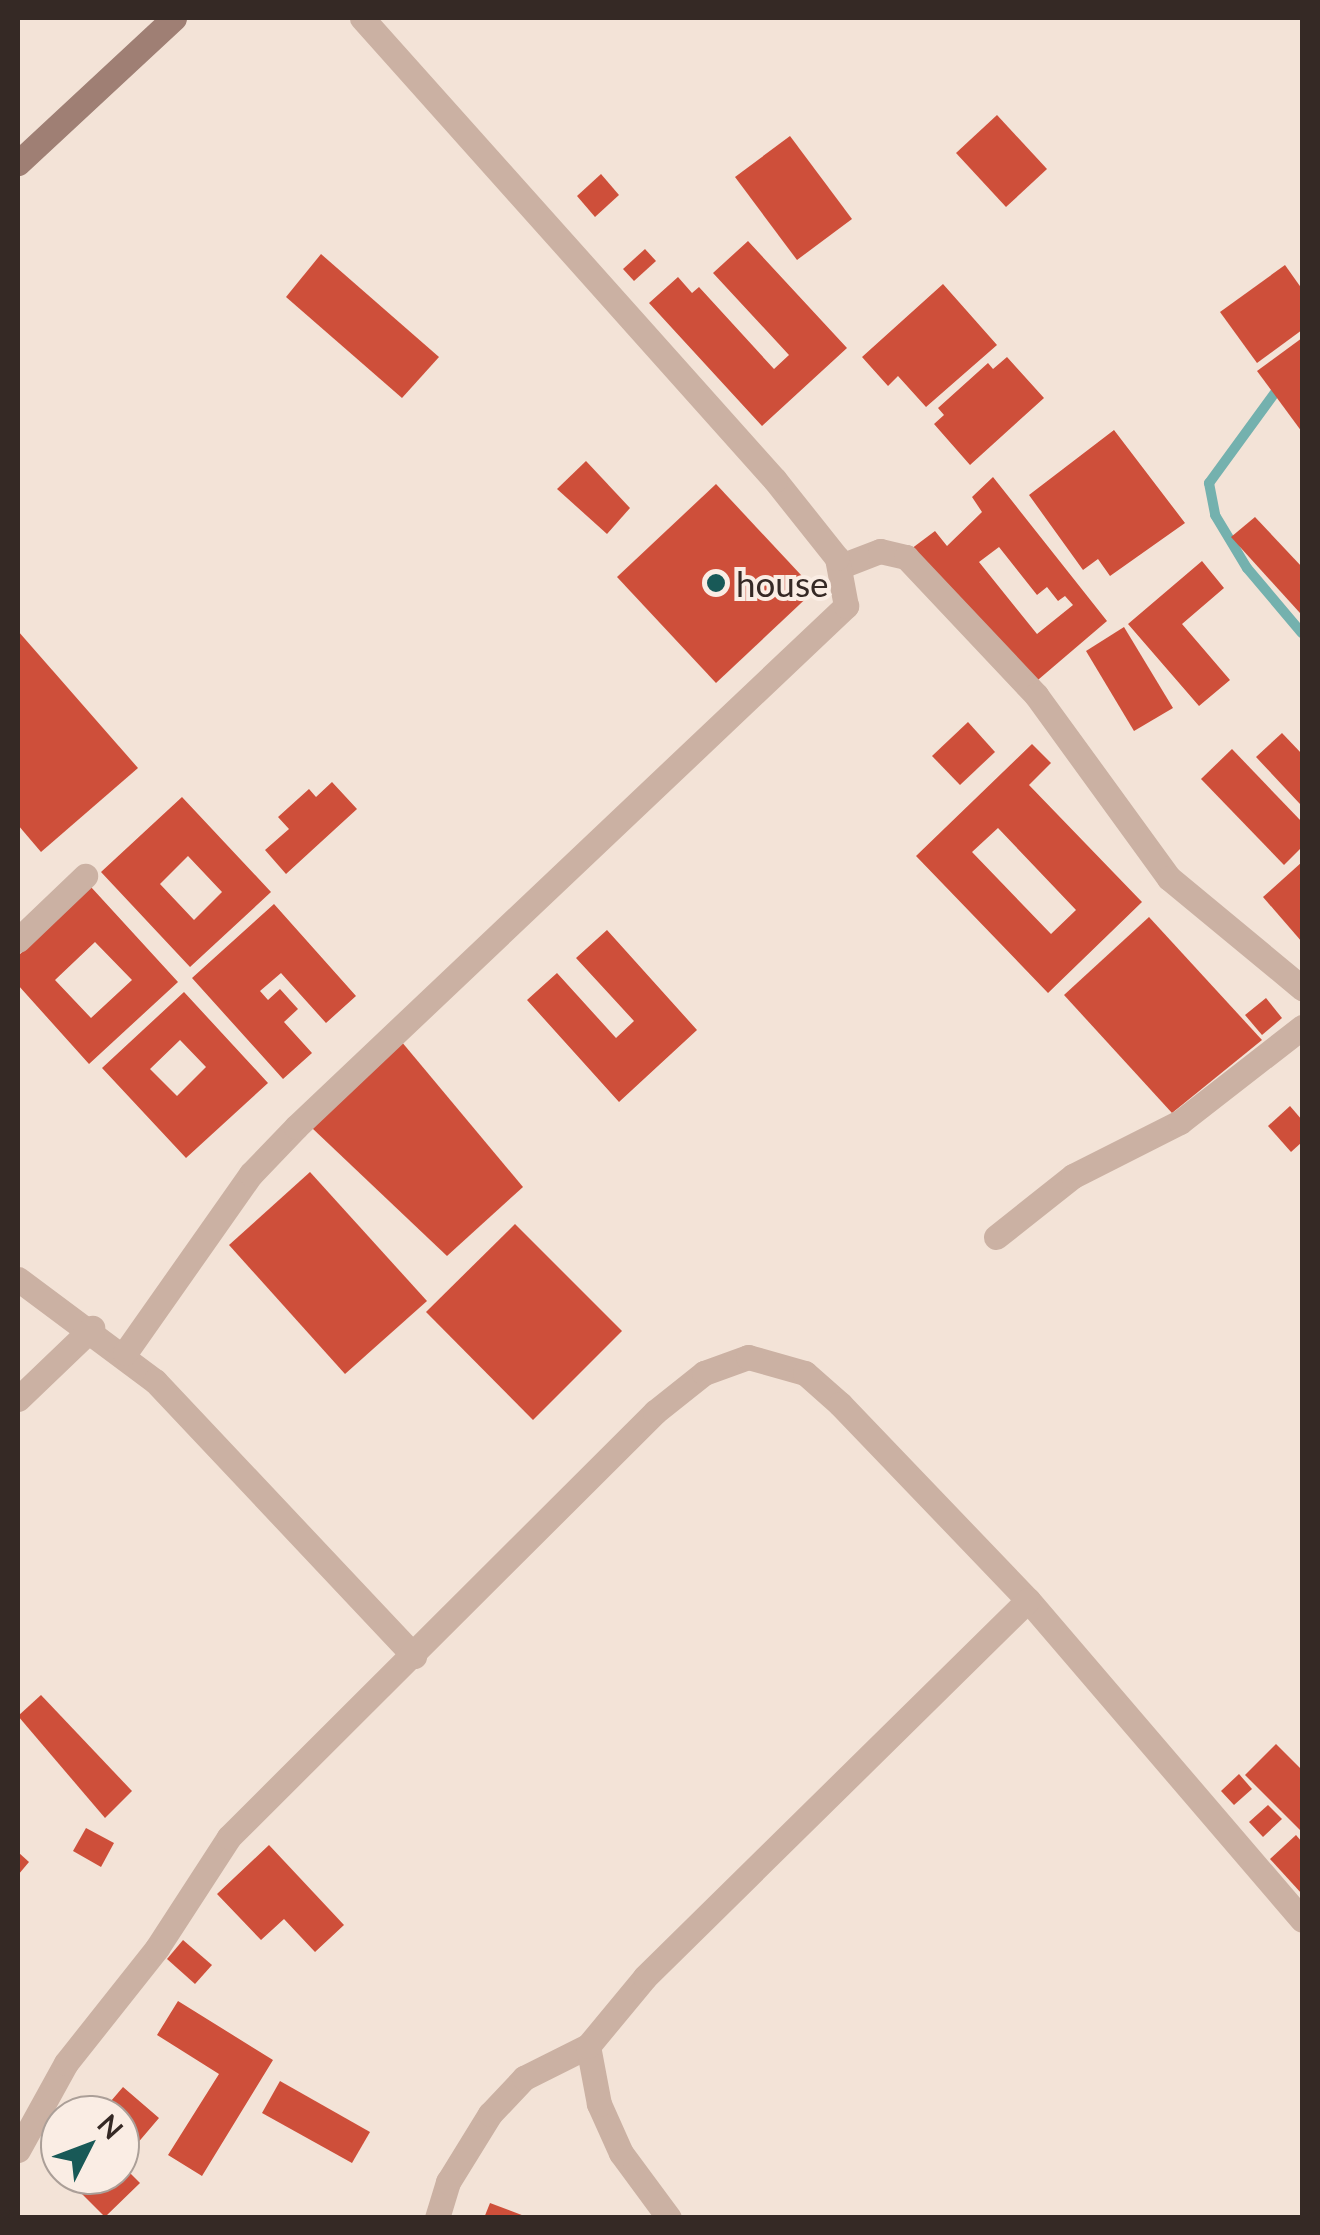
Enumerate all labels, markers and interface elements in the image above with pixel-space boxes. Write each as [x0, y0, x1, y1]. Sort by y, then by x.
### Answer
place label: house [736, 562, 829, 604]
marker: house [705, 572, 727, 594]
north arrow [40, 2095, 140, 2195]
text: N [91, 2107, 131, 2146]

